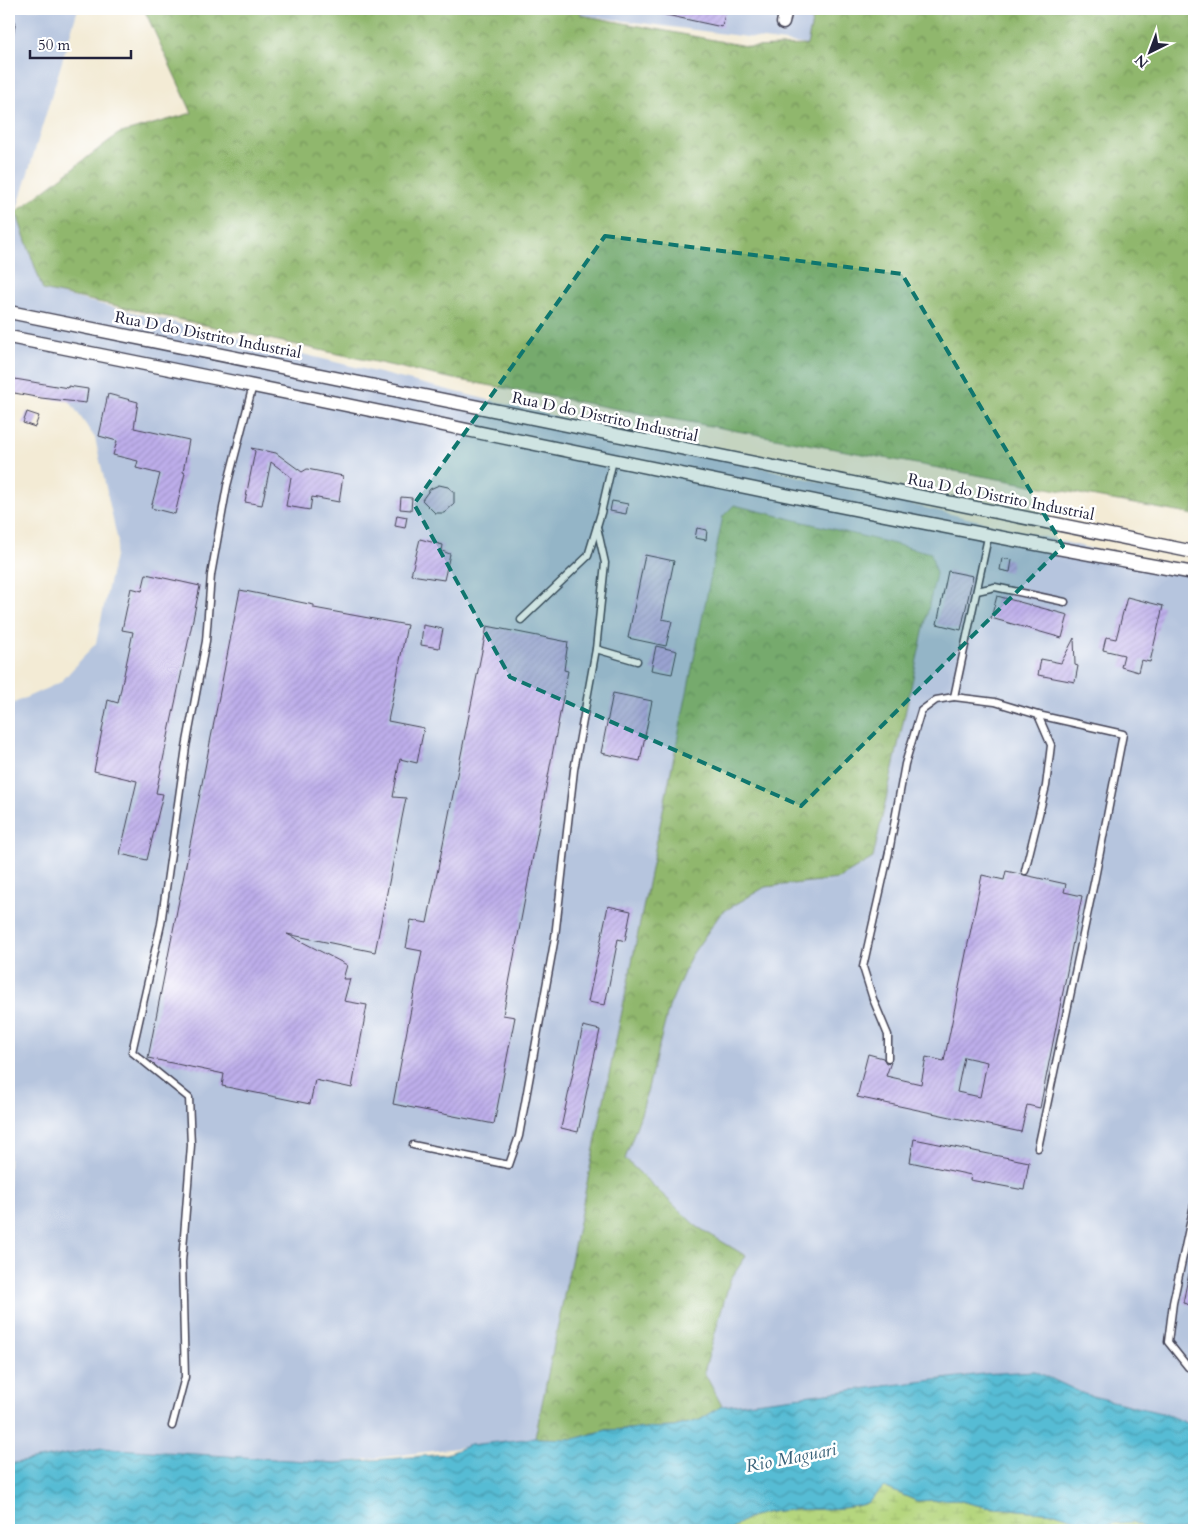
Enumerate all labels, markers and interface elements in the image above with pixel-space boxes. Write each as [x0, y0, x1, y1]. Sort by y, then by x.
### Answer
scale bar [30, 28, 131, 60]
north arrow [1126, 28, 1176, 78]
text: 50 m [38, 35, 70, 55]
text: N [1131, 50, 1153, 72]
street label: Rua D do Distrito Industrial [113, 306, 303, 364]
street label: Rua D do Distrito Industrial [510, 387, 700, 447]
street label: Rua D do Distrito Industrial [906, 468, 1096, 526]
water label: Rio Maguari [744, 1437, 840, 1479]

